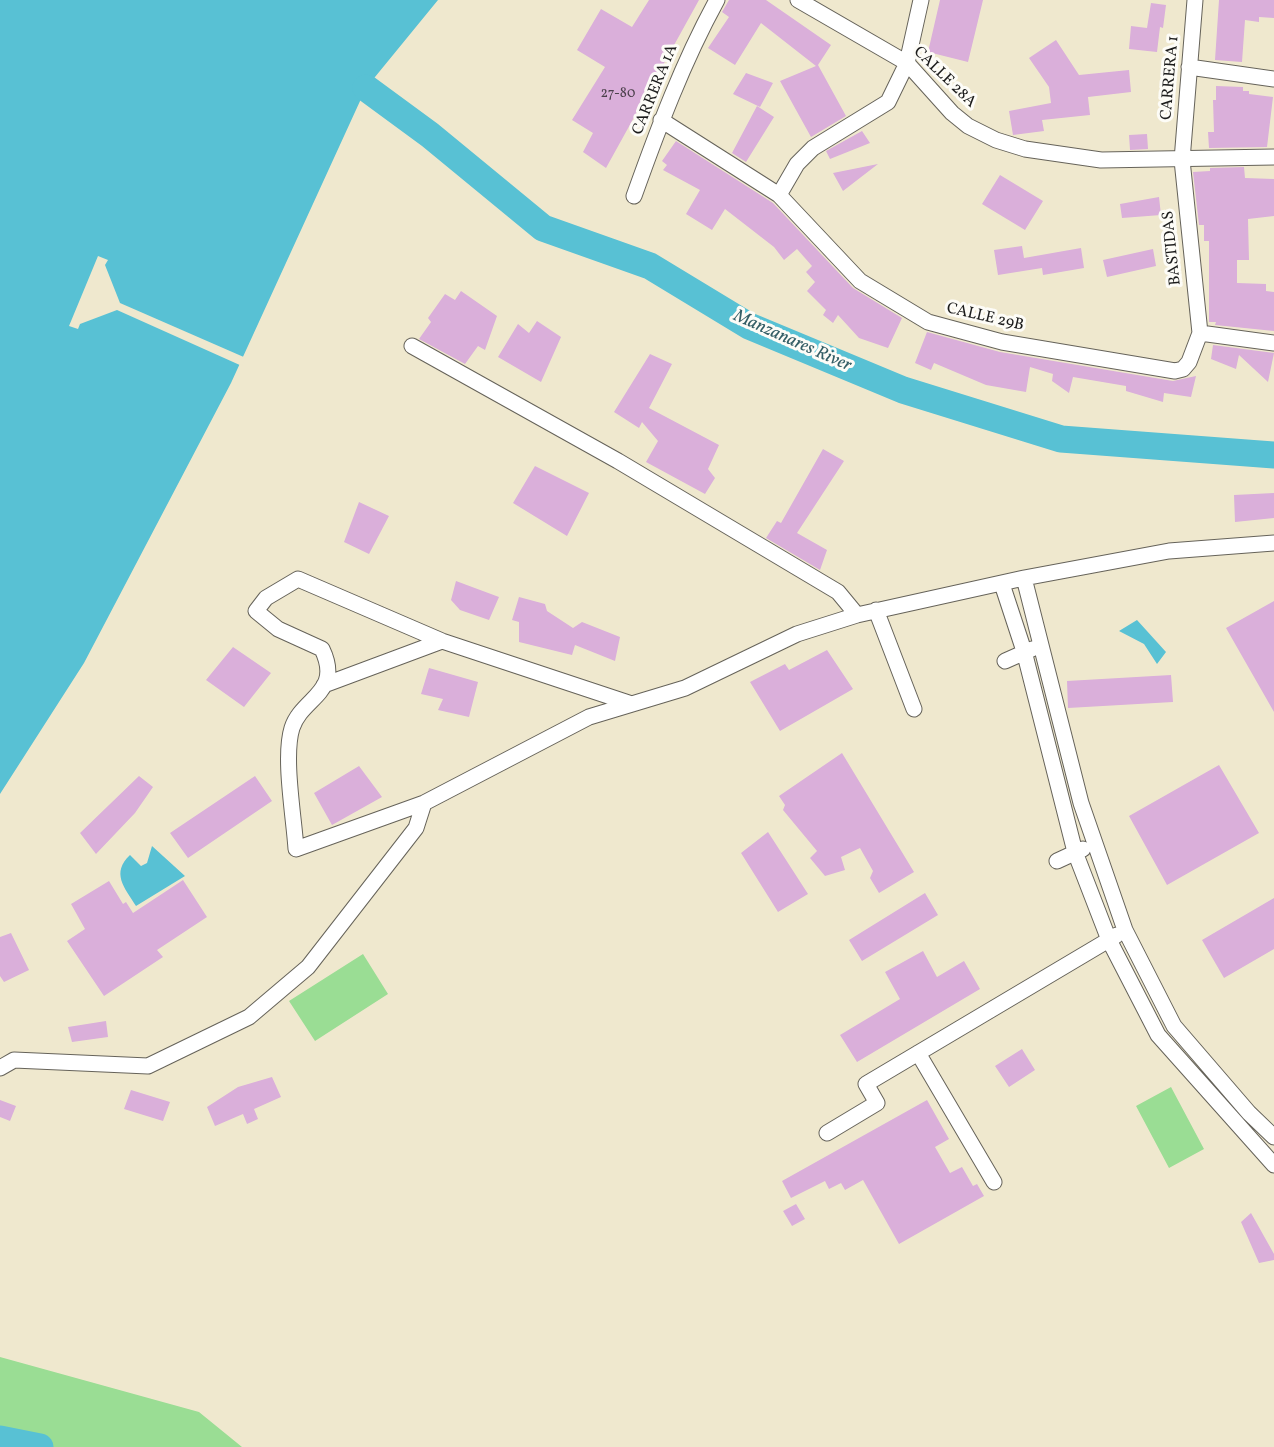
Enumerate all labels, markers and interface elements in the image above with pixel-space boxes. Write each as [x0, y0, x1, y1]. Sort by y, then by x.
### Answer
street label: CARRERA 1 [1158, 35, 1184, 121]
street label: CARRERA 1A [629, 42, 683, 138]
street label: CALLE 28A [909, 43, 979, 113]
house number: 27-80 [601, 86, 635, 102]
street label: BASTIDAS [1160, 210, 1186, 286]
street label: CALLE 29B [944, 300, 1026, 336]
water label: Manzanares River [730, 306, 854, 378]

